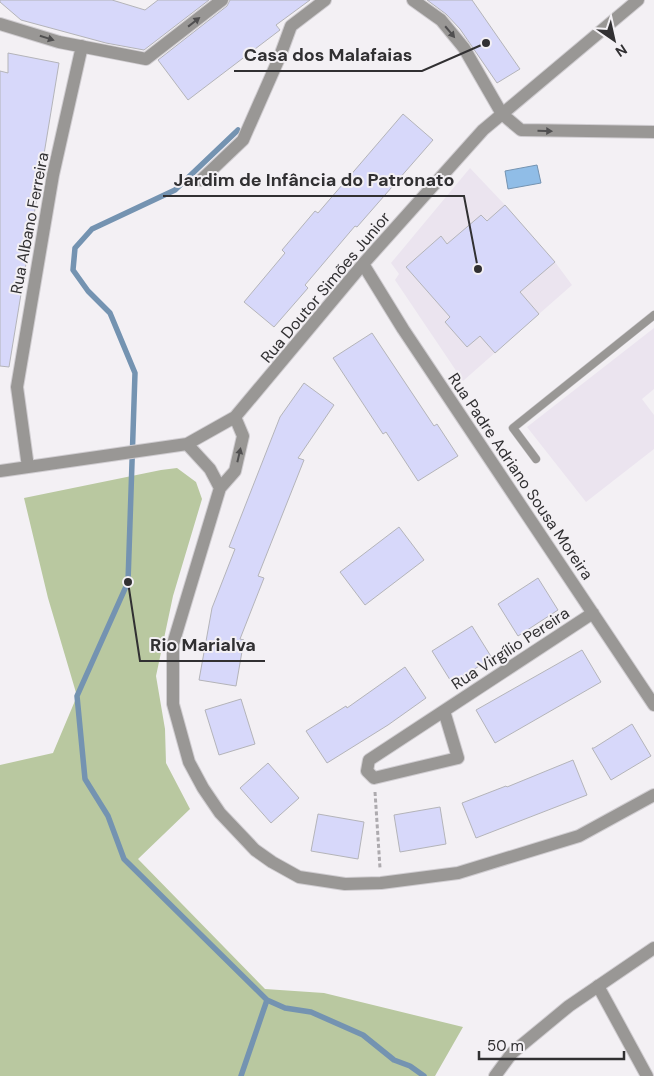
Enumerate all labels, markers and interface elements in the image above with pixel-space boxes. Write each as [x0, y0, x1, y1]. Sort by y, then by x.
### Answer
north arrow [589, 15, 639, 65]
one-way arrow [187, 16, 200, 27]
one-way arrow [444, 25, 456, 37]
one-way arrow [39, 35, 54, 43]
callout: Casa dos Malafaias [234, 38, 422, 71]
text: N [612, 40, 631, 61]
text: Casa dos Malafaias [244, 43, 412, 67]
one-way arrow [537, 127, 553, 135]
street label: Rua Albano Ferreira [5, 150, 54, 296]
callout: Jardim de Infância do Patronato [163, 163, 464, 196]
text: Jardim de Infância do Patronato [174, 168, 454, 192]
street label: Rua Doutor Simões Junior [256, 207, 395, 367]
street label: Rua Padre Adriano Sousa Moreira [443, 369, 598, 584]
one-way arrow [235, 447, 243, 462]
street label: Rua Virgílio Pereira [447, 602, 573, 694]
callout: Rio Marialva [140, 628, 265, 661]
text: Rio Marialva [150, 633, 256, 657]
scale bar [479, 1028, 624, 1060]
text: 50 m [487, 1036, 524, 1056]

